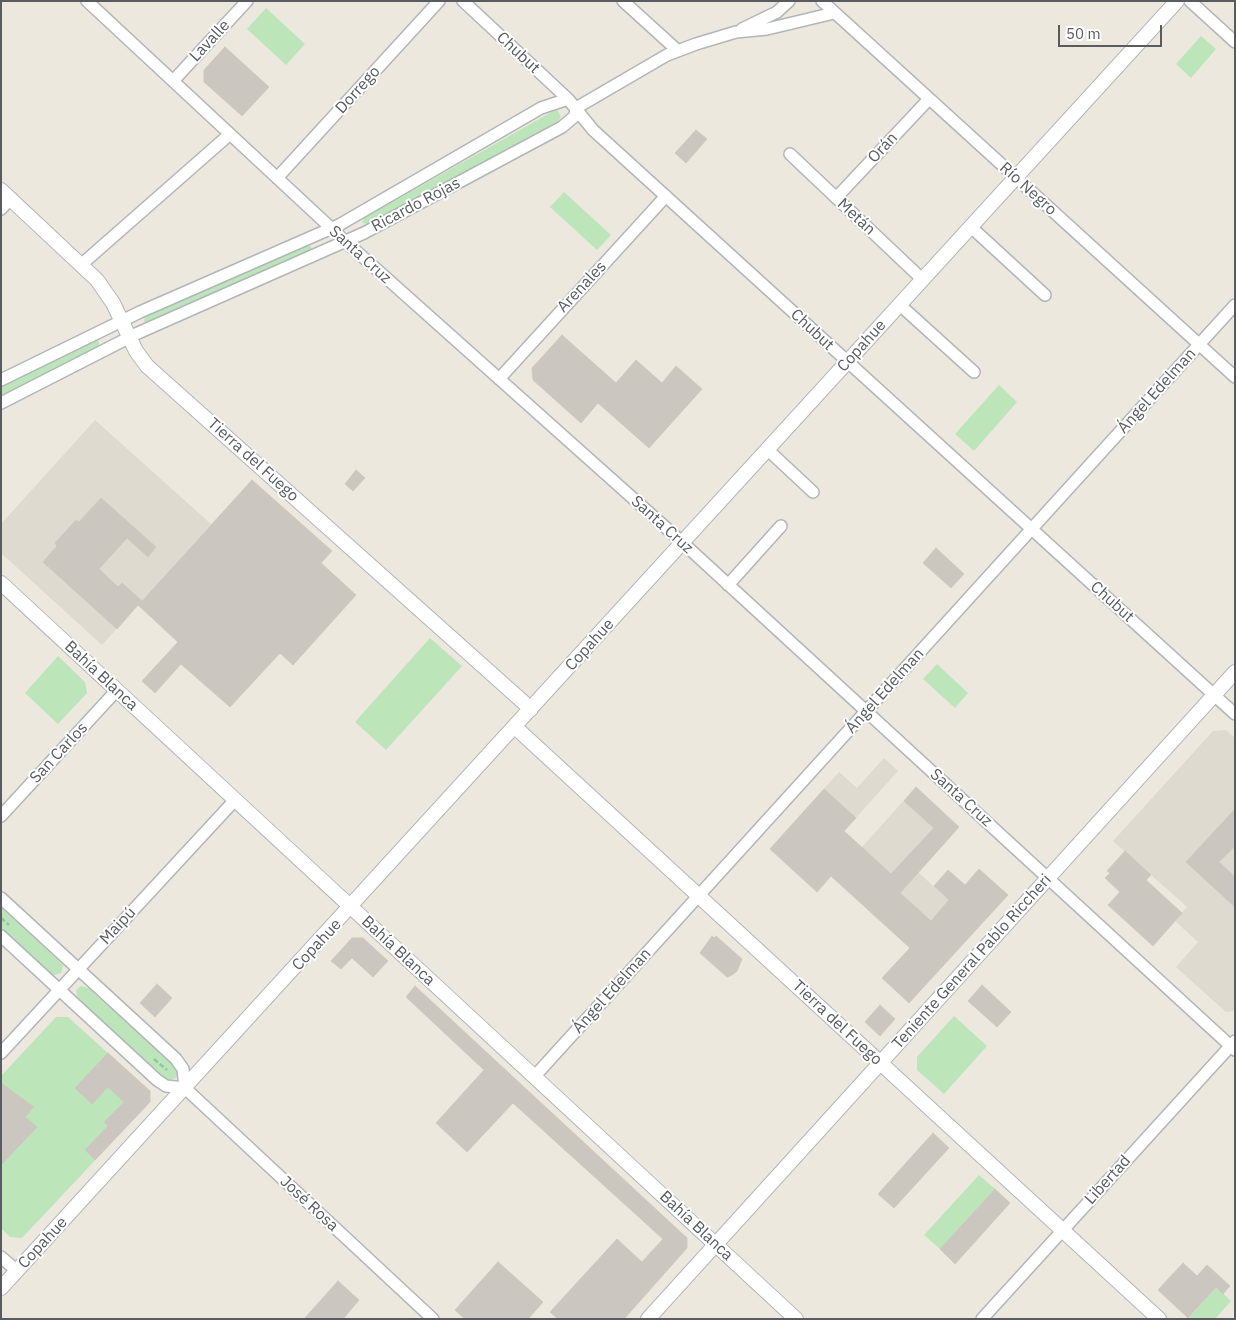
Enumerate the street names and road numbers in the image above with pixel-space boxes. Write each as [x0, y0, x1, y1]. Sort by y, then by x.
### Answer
street label: Lavalle [186, 16, 234, 66]
street label: Chubut [492, 28, 544, 78]
street label: Dorrego [332, 62, 384, 118]
street label: Orán [864, 129, 902, 167]
street label: Río Negro [995, 158, 1061, 220]
street label: Ricardo Rojas [368, 174, 464, 236]
street label: Metán [833, 195, 879, 239]
street label: Santa Cruz [325, 222, 395, 288]
street label: Arenales [553, 257, 611, 317]
street label: Chubut [786, 305, 838, 355]
street label: Copahue [834, 316, 890, 376]
street label: Ángel Edelman [1114, 345, 1200, 437]
street label: Tierra del Fuego [204, 414, 302, 506]
street label: Santa Cruz [627, 492, 697, 558]
street label: Chubut [1086, 577, 1138, 627]
street label: Copahue [562, 615, 618, 675]
street label: Bahía Blanca [60, 637, 142, 715]
street label: Ángel Edelman [842, 645, 928, 737]
street label: San Carlos [26, 719, 92, 787]
street label: Santa Cruz [926, 765, 996, 831]
street label: Teniente General Pablo Riccheri [888, 871, 1056, 1053]
street label: Maipú [96, 903, 140, 949]
street label: Bahía Blanca [357, 912, 439, 990]
street label: Copahue [288, 915, 346, 975]
street label: Ángel Edelman [569, 945, 655, 1037]
street label: Tierra del Fuego [788, 976, 886, 1070]
street label: Libertad [1081, 1151, 1135, 1209]
street label: José Rosa [276, 1172, 342, 1236]
street label: Bahía Blanca [655, 1187, 737, 1265]
street label: Copahue [14, 1213, 72, 1273]

